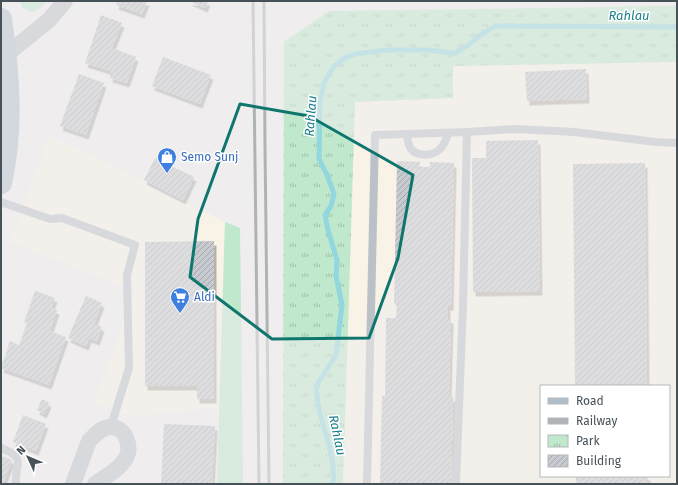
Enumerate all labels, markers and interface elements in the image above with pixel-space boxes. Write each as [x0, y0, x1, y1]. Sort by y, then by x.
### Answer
water label: Rahlau [608, 8, 650, 23]
water label: Rahlau [302, 95, 319, 137]
shop icon: Semo Sunj [156, 146, 178, 174]
place label: Semo Sunj [181, 150, 238, 164]
supermarket icon: Aldi [169, 286, 191, 314]
place label: Aldi [194, 290, 215, 304]
legend [540, 385, 670, 477]
text: Road [576, 394, 604, 408]
water label: Rahlau [326, 413, 349, 457]
text: Railway [576, 414, 617, 428]
text: Park [576, 434, 600, 448]
north arrow [8, 437, 48, 477]
text: N [14, 443, 28, 458]
text: Building [576, 454, 622, 468]

